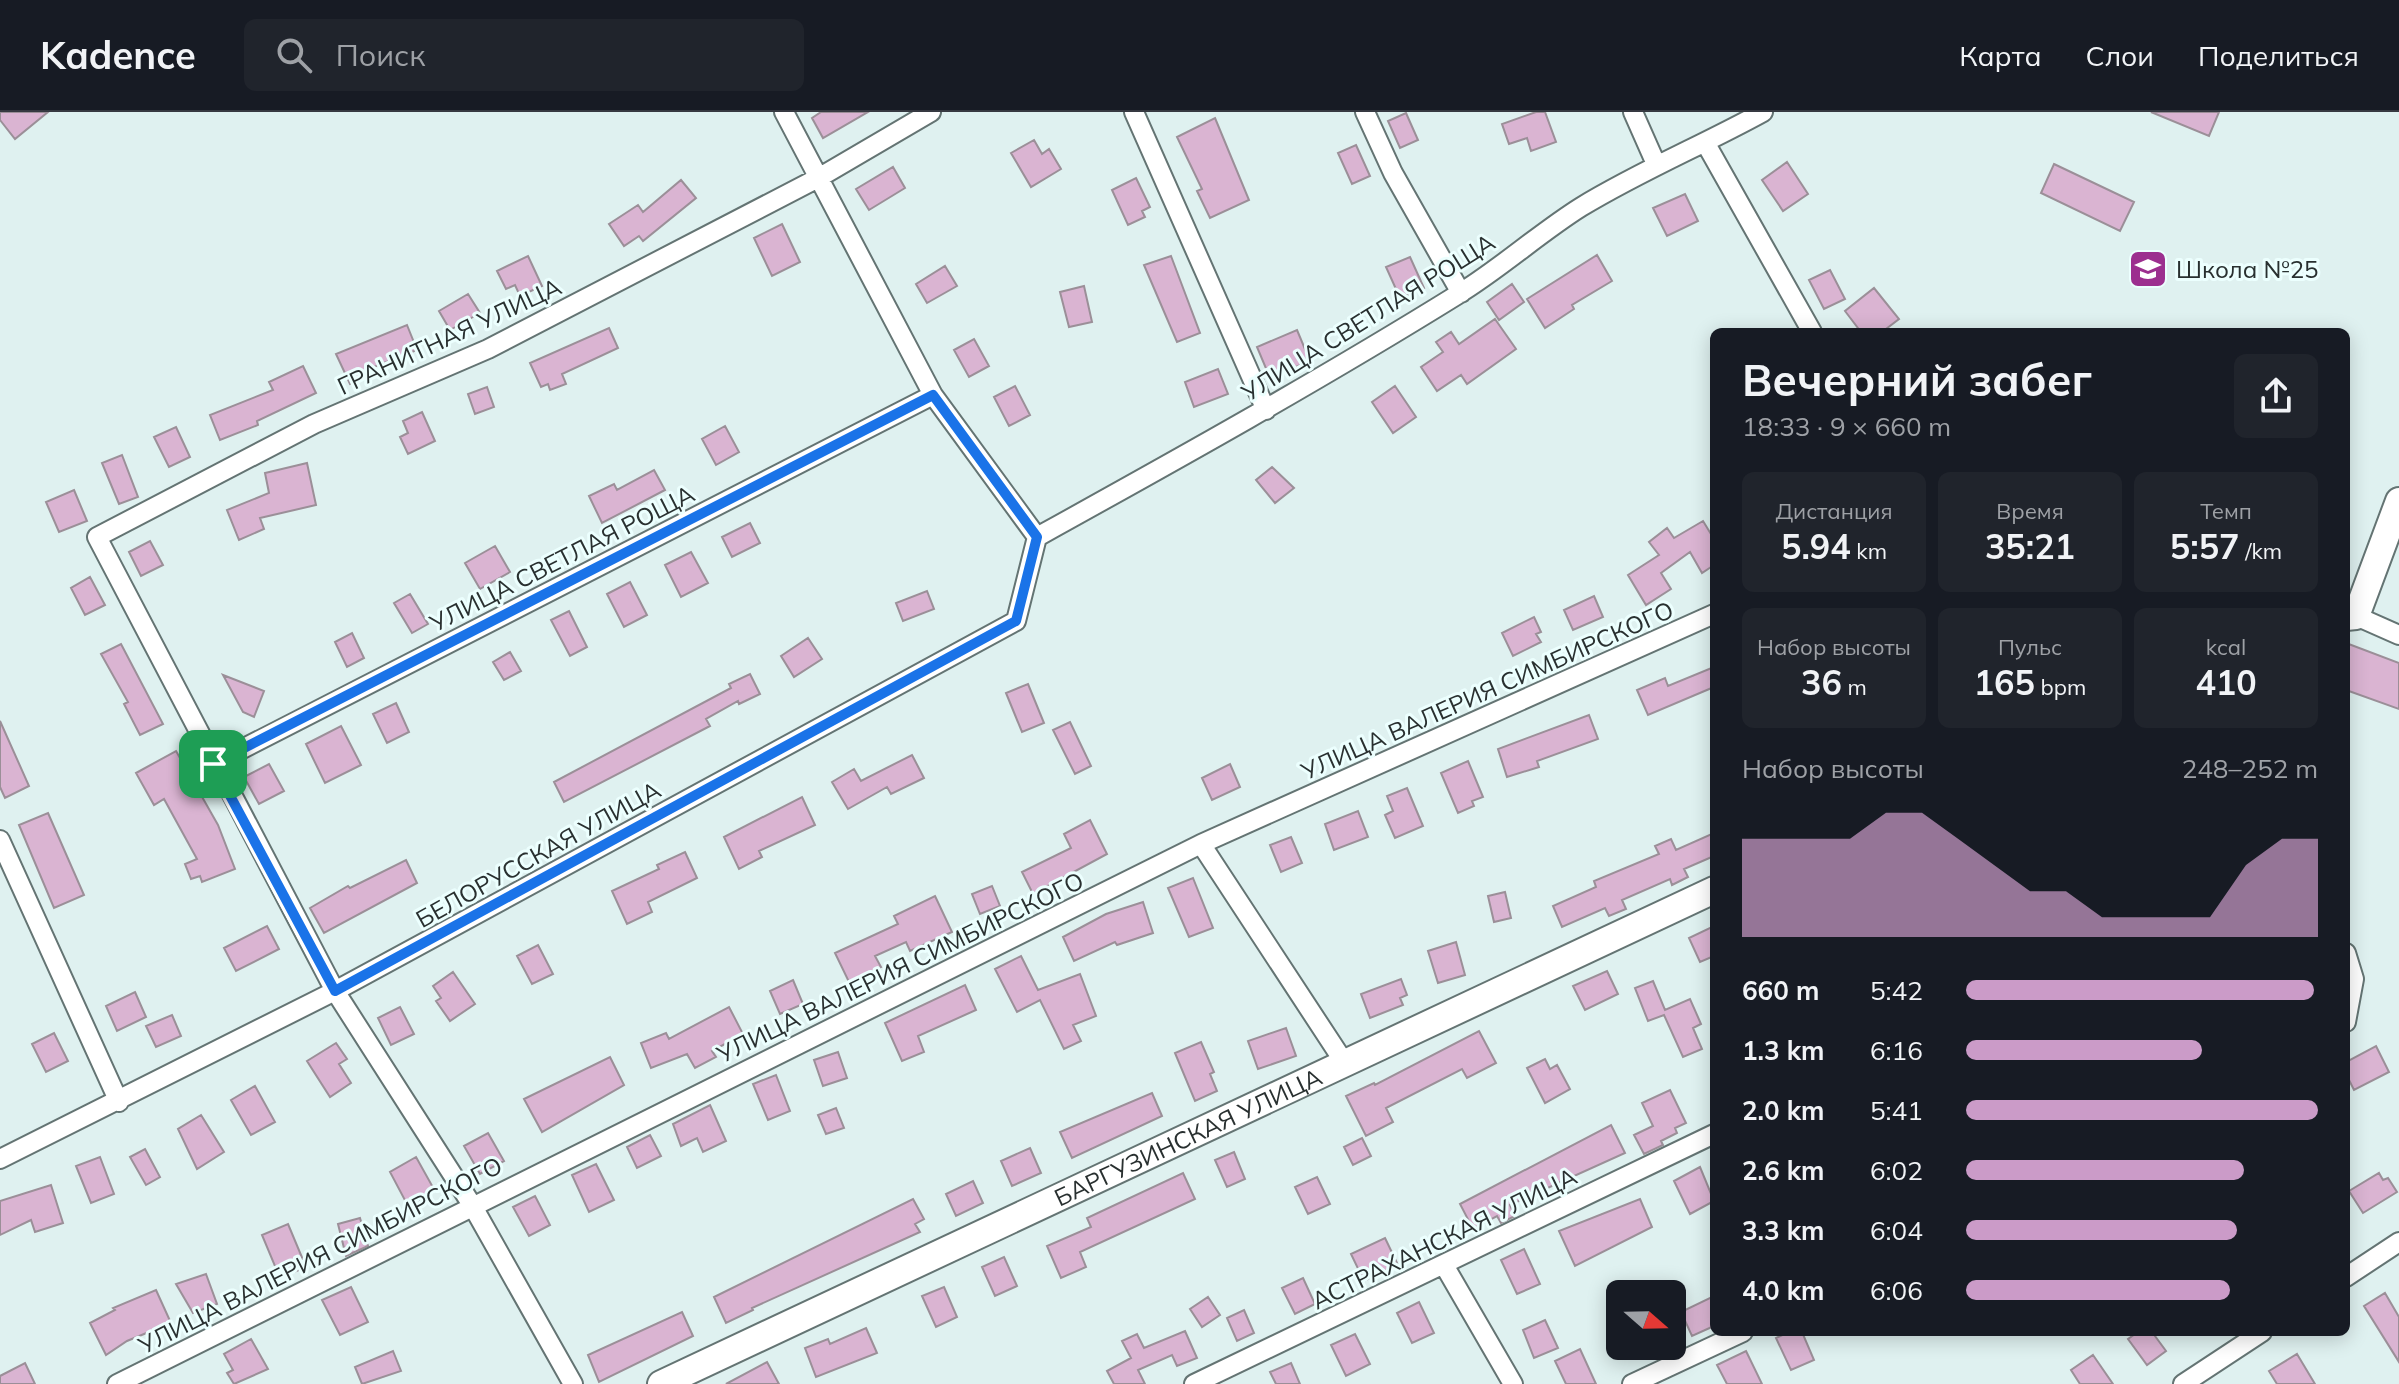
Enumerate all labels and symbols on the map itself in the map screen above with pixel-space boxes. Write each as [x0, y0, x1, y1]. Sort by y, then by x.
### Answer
street label: УЛИЦА СВЕТЛАЯ РОЩА [1235, 226, 1500, 408]
school or university icon: Школа №25 [2127, 248, 2169, 290]
place label: Школа №25 [2176, 254, 2318, 284]
street label: ГРАНИТНАЯ УЛИЦА [332, 271, 566, 401]
street label: УЛИЦА СВЕТЛАЯ РОЩА [424, 478, 700, 638]
street label: УЛИЦА ВАЛЕРИЯ СИМБИРСКОГО [1295, 594, 1678, 786]
pin [179, 730, 247, 798]
street label: БЕЛОРУССКАЯ УЛИЦА [410, 774, 666, 934]
street label: УЛИЦА ВАЛЕРИЯ СИМБИРСКОГО [711, 865, 1088, 1070]
street label: БАРГУЗИНСКАЯ УЛИЦА [1049, 1061, 1327, 1212]
street label: УЛИЦА ВАЛЕРИЯ СИМБИРСКОГО [132, 1150, 507, 1361]
street label: АСТРАХАНСКАЯ УЛИЦА [1306, 1160, 1582, 1315]
north arrow [1606, 1280, 1686, 1360]

